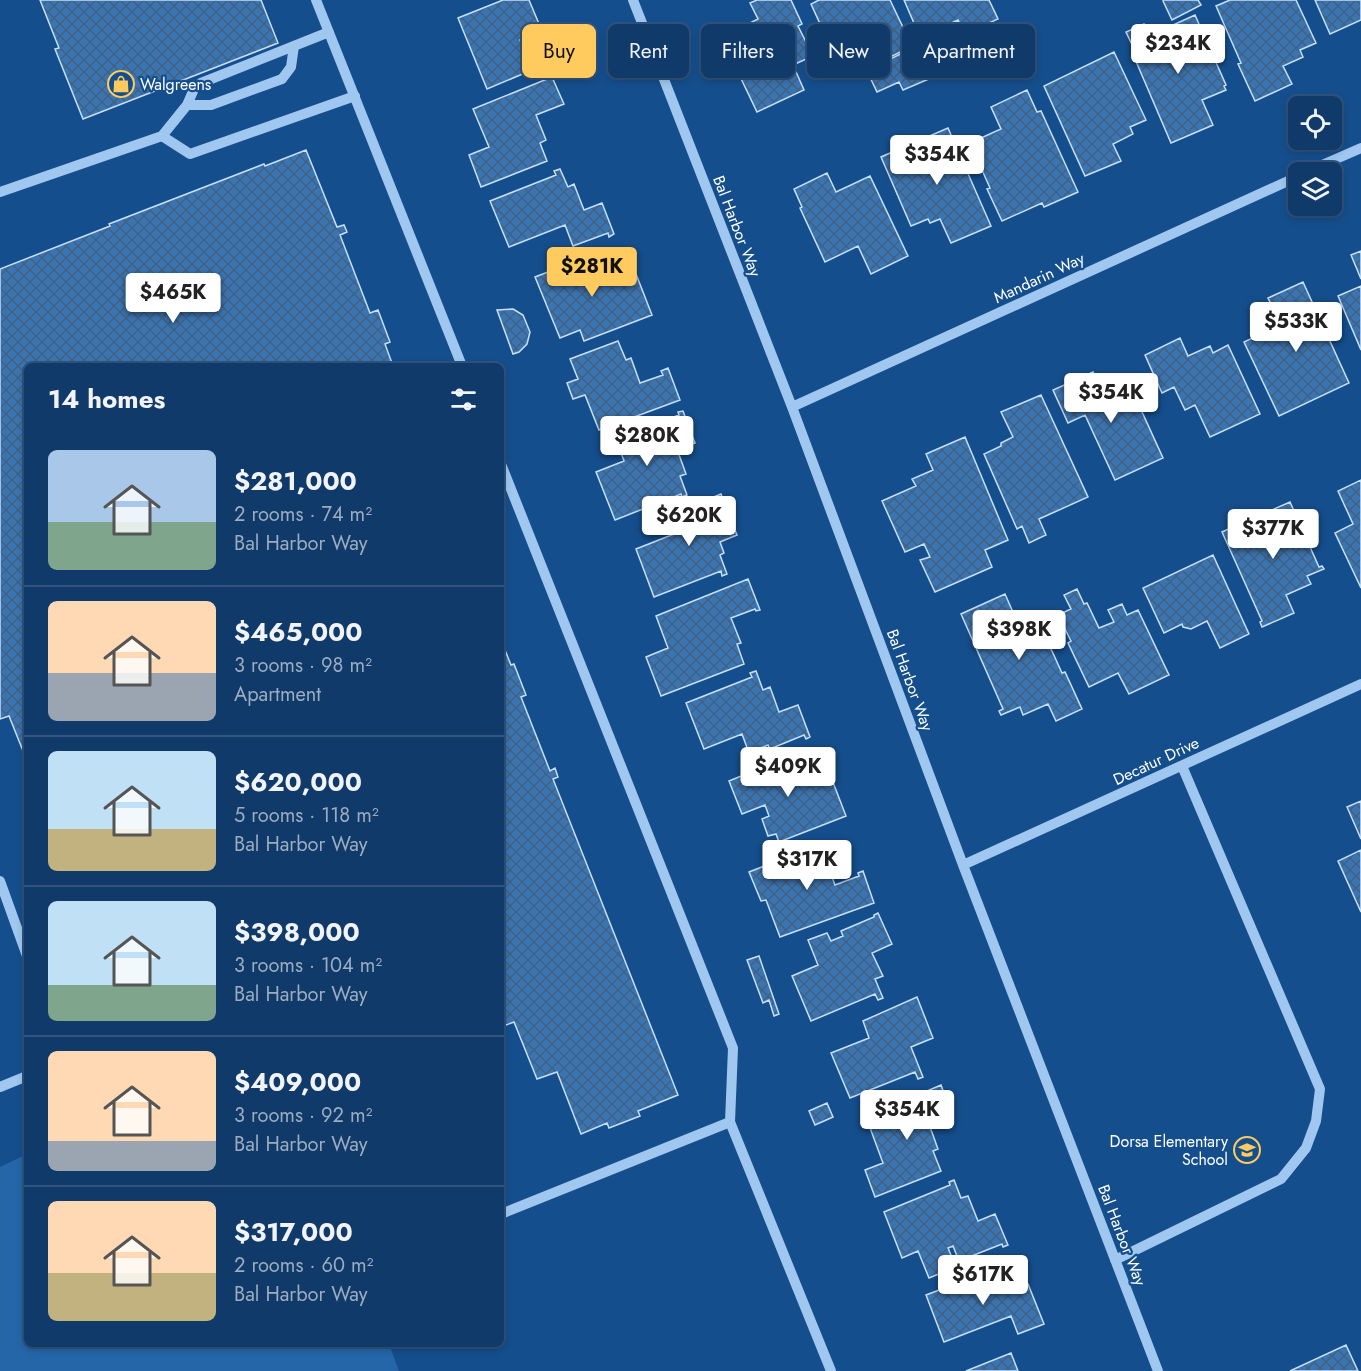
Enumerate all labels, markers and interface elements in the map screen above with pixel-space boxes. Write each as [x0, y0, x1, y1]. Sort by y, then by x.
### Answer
chip: Buy [522, 24, 596, 78]
chip: Rent [608, 24, 689, 78]
chip: Filters [701, 24, 795, 78]
chip: New [807, 24, 890, 78]
chip: Apartment [902, 24, 1035, 78]
pin: $234K [1136, 24, 1220, 75]
text: $234K [1145, 29, 1211, 58]
shop icon: Walgreens [106, 69, 136, 99]
place label: Walgreens [140, 73, 211, 96]
map controls [1288, 96, 1342, 216]
button: locate [1288, 96, 1342, 150]
pin: $354K [895, 135, 979, 186]
text: $354K [904, 140, 970, 169]
button: layers [1288, 162, 1342, 216]
street label: Bal Harbor Way [707, 172, 767, 281]
pin: $281K [550, 247, 634, 298]
street label: Mandarin Way [990, 247, 1089, 309]
text: $281K [561, 252, 623, 281]
pin: $465K [131, 273, 215, 324]
text: $465K [140, 278, 206, 307]
pin: $533K [1254, 302, 1338, 353]
text: $533K [1264, 307, 1328, 336]
pin: $354K [1069, 373, 1153, 424]
text: $354K [1078, 378, 1144, 407]
text: 14 homes [48, 380, 165, 418]
icon: filters [447, 383, 480, 416]
pin: $280K [605, 416, 689, 467]
text: $280K [614, 421, 680, 450]
text: $281,000 [234, 462, 357, 500]
icon: home [96, 474, 168, 546]
pin: $620K [647, 496, 731, 547]
text: 2 rooms · 74 m² [234, 500, 372, 529]
text: $620K [656, 501, 722, 530]
pin: $377K [1231, 509, 1315, 560]
text: $377K [1242, 514, 1304, 543]
text: Bal Harbor Way [234, 529, 367, 558]
pin: $398K [977, 610, 1061, 661]
text: $465,000 [234, 613, 363, 651]
text: $398K [987, 615, 1051, 644]
icon: home [96, 625, 168, 697]
street label: Bal Harbor Way [881, 626, 939, 735]
text: 3 rooms · 98 m² [234, 651, 372, 680]
text: Apartment [234, 680, 321, 709]
street label: Decatur Drive [1109, 731, 1203, 791]
pin: $409K [746, 747, 830, 798]
text: $409K [755, 752, 822, 781]
text: $620,000 [234, 763, 362, 801]
icon: home [96, 775, 168, 847]
text: 5 rooms · 118 m² [234, 801, 379, 830]
text: Bal Harbor Way [234, 830, 367, 859]
pin: $317K [765, 840, 849, 891]
text: $317K [776, 845, 838, 874]
text: $398,000 [234, 913, 360, 951]
icon: home [96, 925, 168, 997]
text: 3 rooms · 104 m² [234, 951, 382, 980]
text: Bal Harbor Way [234, 980, 367, 1009]
text: $409,000 [234, 1063, 361, 1101]
icon: home [96, 1075, 168, 1147]
pin: $354K [865, 1090, 949, 1141]
text: $354K [874, 1095, 940, 1124]
text: 3 rooms · 92 m² [234, 1101, 372, 1130]
text: Bal Harbor Way [234, 1130, 367, 1159]
place label: Dorsa Elementary School [1110, 1130, 1229, 1171]
school or university icon: Dorsa Elementary School [1232, 1135, 1262, 1165]
street label: Bal Harbor Way [1092, 1181, 1152, 1290]
text: $317,000 [234, 1213, 353, 1251]
icon: home [96, 1225, 168, 1297]
text: 2 rooms · 60 m² [234, 1251, 373, 1280]
pin: $617K [941, 1255, 1025, 1306]
text: $617K [952, 1260, 1014, 1289]
text: Bal Harbor Way [234, 1280, 367, 1309]

